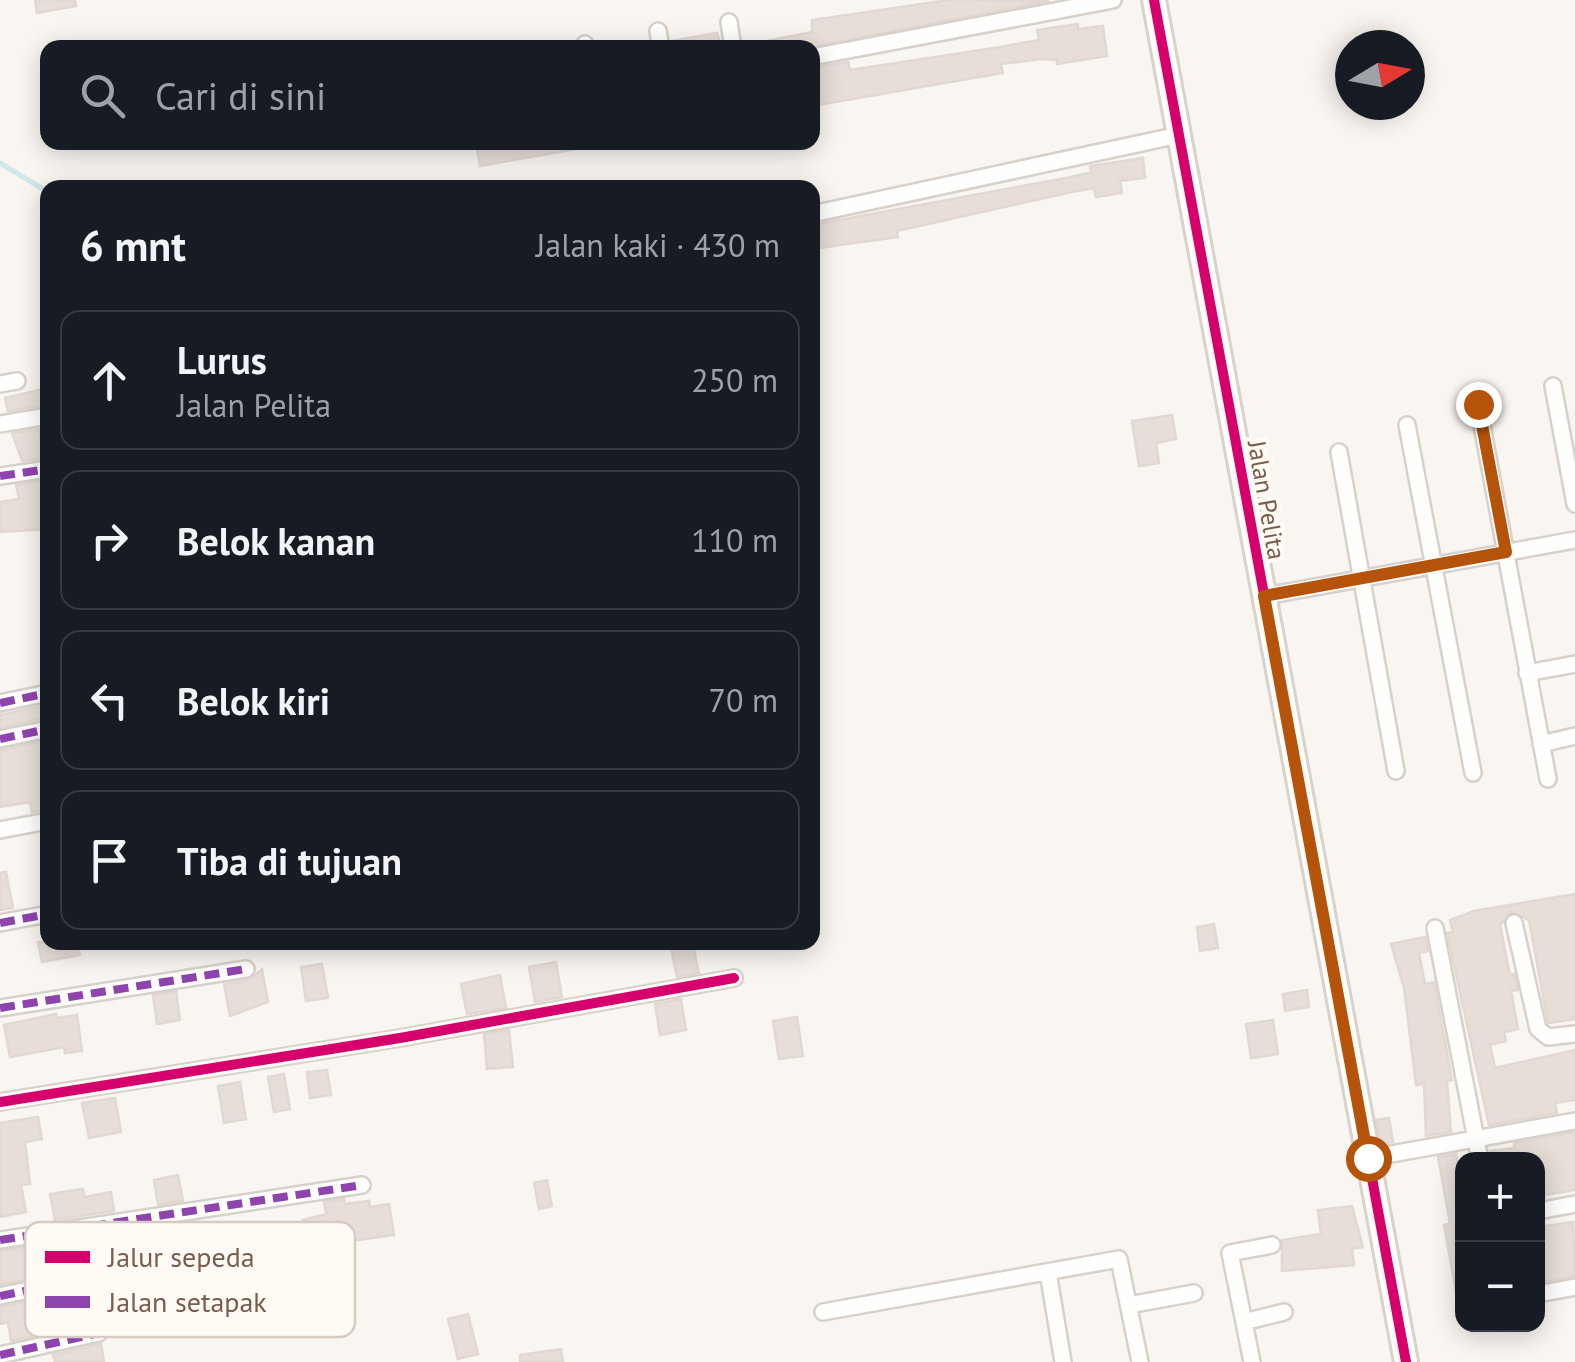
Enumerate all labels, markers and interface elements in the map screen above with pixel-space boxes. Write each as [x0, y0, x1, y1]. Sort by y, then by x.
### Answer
north arrow [1335, 30, 1425, 120]
search box [40, 40, 820, 150]
icon: search [75, 68, 130, 123]
text: Cari di sini [155, 71, 326, 120]
text: 6 mnt [80, 218, 186, 273]
text: Jalan kaki · 430 m [536, 224, 780, 266]
text: Lurus [177, 335, 267, 384]
icon: ahead [82, 353, 137, 408]
text: 250 m [691, 359, 778, 401]
route end [1456, 382, 1502, 428]
text: Jalan Pelita [177, 384, 331, 426]
street label: Jalan Pelita [1241, 437, 1293, 562]
icon: right [82, 513, 137, 568]
text: Belok kanan [177, 516, 375, 565]
text: 110 m [691, 519, 778, 561]
icon: left [82, 673, 137, 728]
text: Belok kiri [177, 676, 330, 725]
text: 70 m [709, 679, 778, 721]
icon: arrive [82, 833, 137, 888]
text: Tiba di tujuan [177, 836, 402, 885]
route start [1346, 1136, 1392, 1182]
map controls [1455, 1152, 1545, 1332]
button: + [1455, 1152, 1545, 1242]
legend [25, 1222, 355, 1337]
text: Jalur sepeda [107, 1238, 255, 1275]
button: − [1455, 1242, 1545, 1332]
text: Jalan setapak [107, 1283, 267, 1320]

